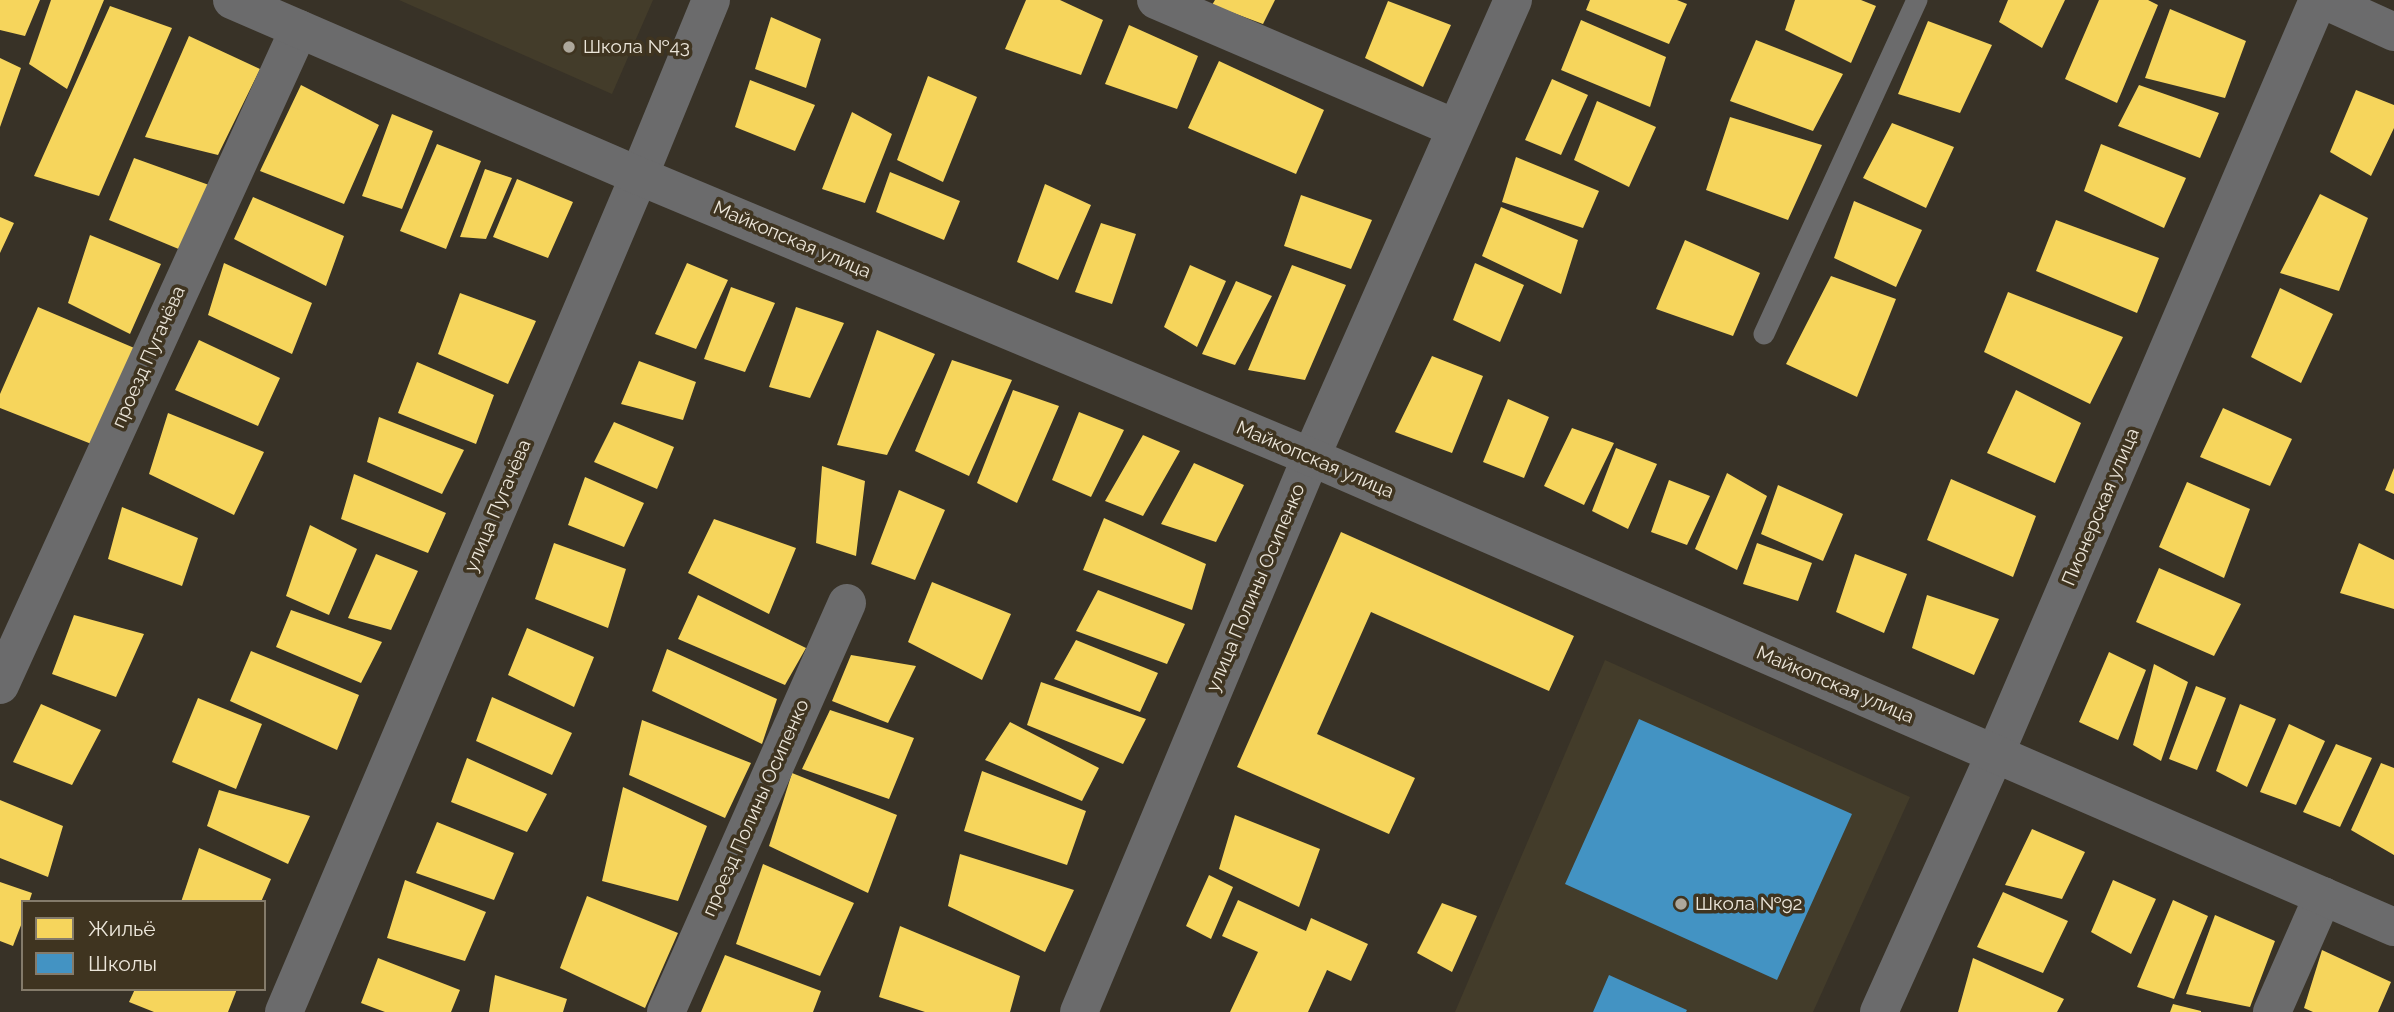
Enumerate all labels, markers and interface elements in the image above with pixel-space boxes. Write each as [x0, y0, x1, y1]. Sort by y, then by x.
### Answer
place label: Школа №43 [583, 36, 690, 58]
marker: Школа №43 [561, 39, 577, 55]
street label: Майкопская улица [710, 197, 874, 283]
street label: проезд Пугачёва [107, 283, 191, 431]
street label: Майкопская улица [1233, 417, 1397, 503]
street label: Пионерская улица [2057, 425, 2145, 589]
street label: улица Пугачёва [460, 436, 536, 576]
street label: улица Полины Осипенко [1202, 480, 1310, 696]
street label: Майкопская улица [1753, 642, 1917, 728]
street label: проезд Полины Осипенко [698, 696, 814, 920]
place label: Школа №92 [1695, 893, 1802, 915]
marker: Школа №92 [1673, 896, 1689, 912]
legend [21, 900, 266, 991]
text: Жильё [88, 916, 156, 941]
text: Школы [88, 951, 157, 976]

